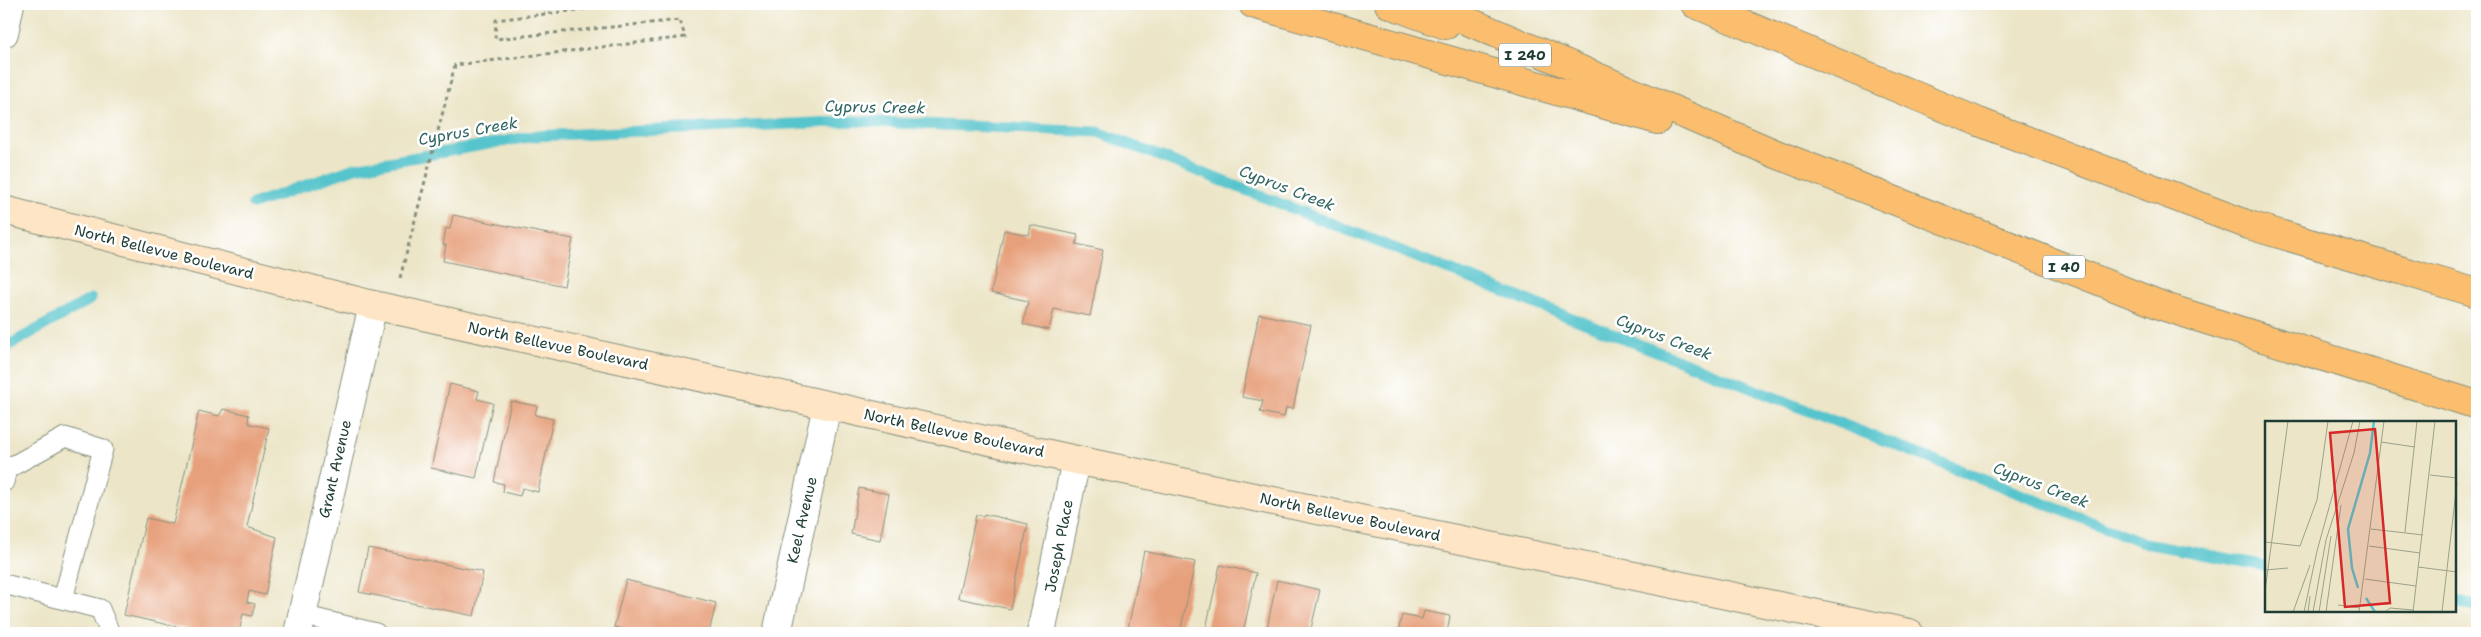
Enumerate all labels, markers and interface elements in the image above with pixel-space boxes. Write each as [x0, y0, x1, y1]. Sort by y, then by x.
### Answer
road number: I 240 [1499, 44, 1551, 66]
water label: Cyprus Creek [824, 96, 926, 118]
water label: Cyprus Creek [416, 112, 520, 150]
water label: Cyprus Creek [1236, 160, 1338, 216]
street label: North Bellevue Boulevard [72, 220, 256, 284]
road number: I 40 [2043, 256, 2085, 278]
water label: Cyprus Creek [1613, 309, 1715, 365]
street label: North Bellevue Boulevard [466, 317, 651, 375]
street label: North Bellevue Boulevard [862, 404, 1047, 462]
street label: Grant Avenue [314, 418, 356, 520]
inset map [2265, 421, 2456, 612]
water label: Cyprus Creek [1990, 457, 2092, 513]
street label: Keel Avenue [782, 475, 822, 565]
street label: North Bellevue Boulevard [1258, 488, 1443, 546]
street label: Joseph Place [1040, 498, 1078, 594]

